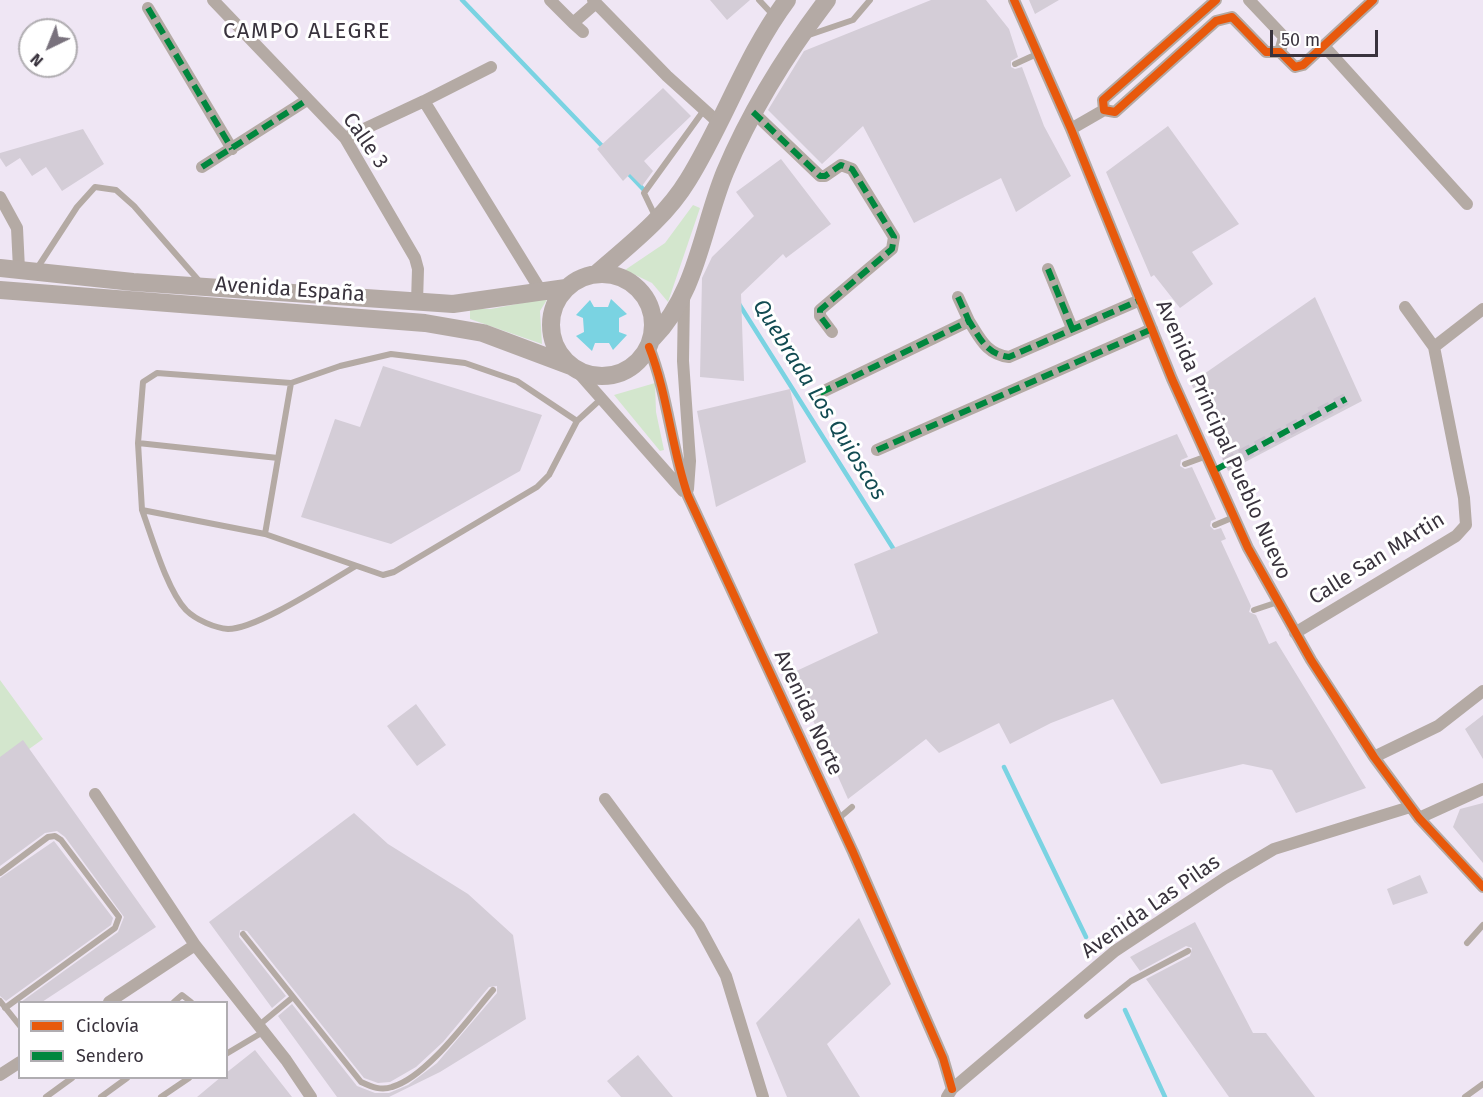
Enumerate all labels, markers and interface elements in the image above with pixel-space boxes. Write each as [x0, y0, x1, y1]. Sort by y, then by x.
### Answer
north arrow [18, 18, 78, 78]
scale bar [1273, 18, 1381, 56]
district label: CAMPO ALEGRE [223, 19, 391, 45]
text: 50 m [1281, 29, 1320, 51]
text: N [26, 50, 47, 71]
street label: Calle 3 [337, 108, 393, 174]
street label: Avenida España [214, 272, 366, 308]
water label: Quebrada Los Quioscos [746, 295, 892, 505]
street label: Avenida Principal Pueblo Nuevo [1150, 297, 1296, 583]
street label: Calle San MArtin [1305, 507, 1449, 611]
street label: Avenida Norte [768, 647, 848, 779]
street label: Avenida Las Pilas [1077, 850, 1225, 964]
legend [18, 1001, 228, 1079]
text: Ciclovía [76, 1015, 139, 1037]
text: Sendero [76, 1045, 144, 1067]

